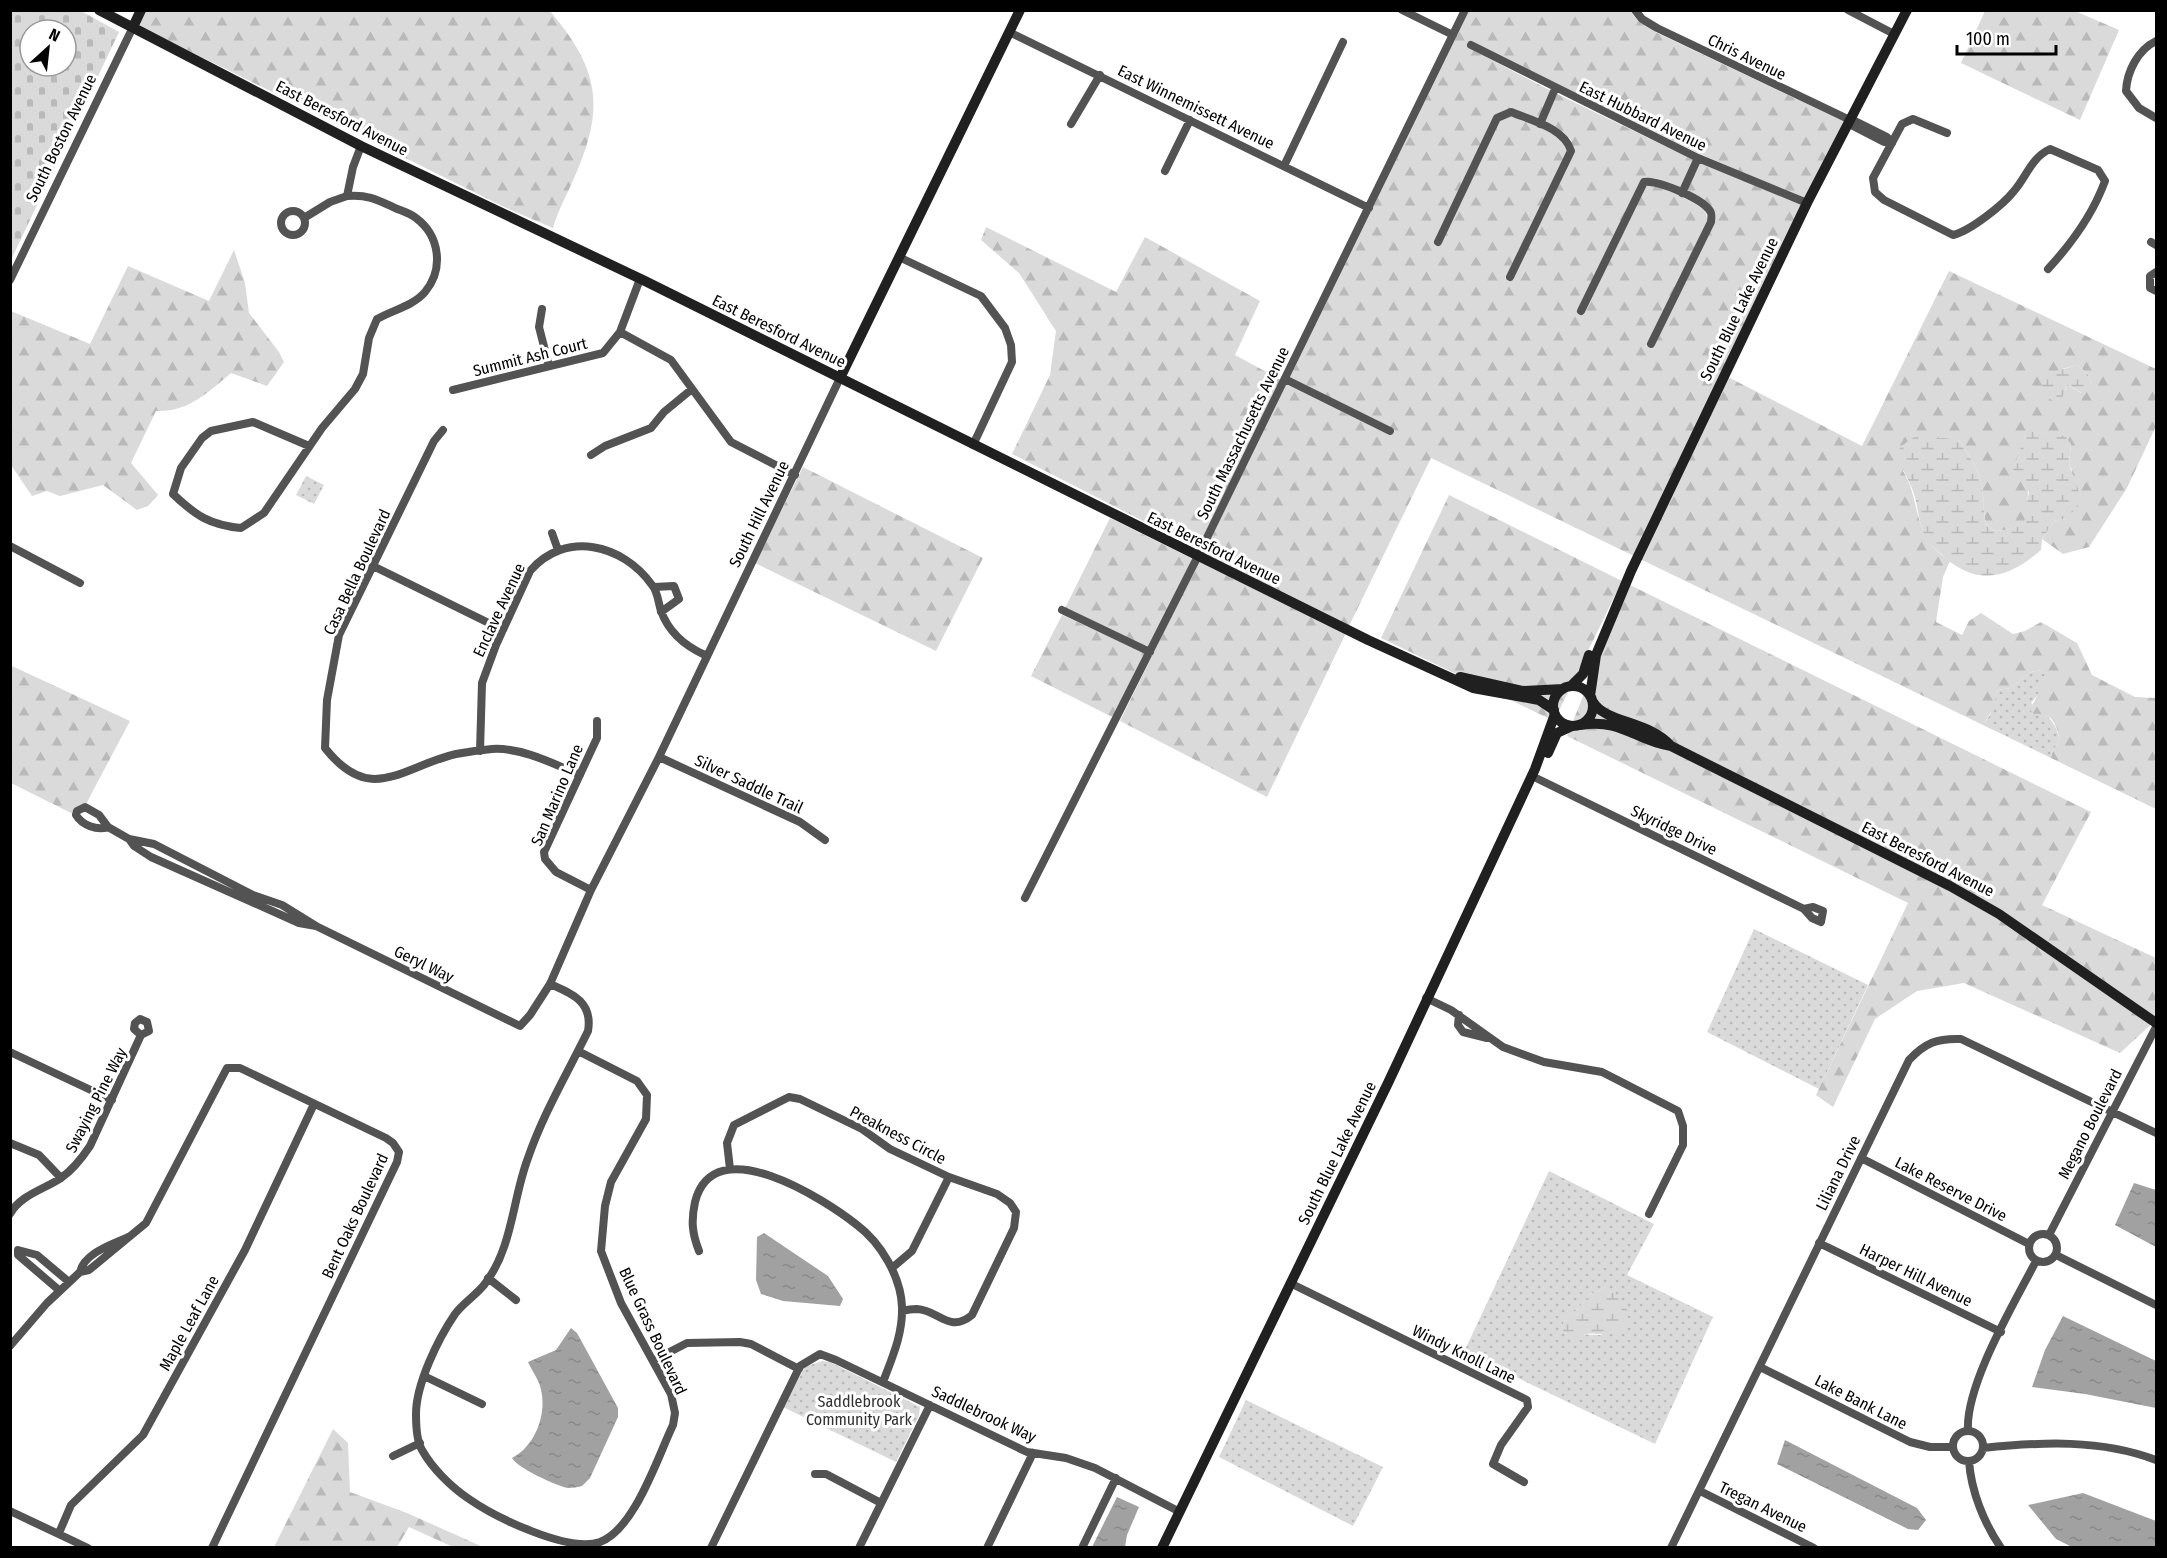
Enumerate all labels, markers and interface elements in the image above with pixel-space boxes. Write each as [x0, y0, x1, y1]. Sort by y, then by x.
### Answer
north arrow [18, 18, 78, 78]
scale bar [1957, 18, 2056, 56]
text: N [46, 24, 63, 46]
text: 100 m [1966, 28, 2010, 50]
street label: Chris Avenue [1705, 30, 1789, 84]
street label: East Winnemissett Avenue [1115, 61, 1277, 153]
street label: South Boston Avenue [22, 71, 100, 205]
street label: East Beresford Avenue [273, 76, 411, 160]
street label: East Hubbard Avenue [1576, 77, 1710, 155]
street label: South Blue Lake Avenue [1696, 234, 1782, 384]
street label: East Beresford Avenue [709, 290, 849, 372]
street label: Summit Ash Court [471, 333, 590, 380]
street label: South Massachusetts Avenue [1193, 343, 1293, 523]
street label: South Hill Avenue [725, 458, 793, 570]
street label: Casa Bella Boulevard [320, 506, 394, 638]
street label: East Beresford Avenue [1144, 507, 1284, 589]
street label: Enclave Avenue [469, 560, 529, 660]
street label: San Marino Lane [527, 741, 587, 849]
street label: Silver Saddle Trail [692, 751, 806, 817]
street label: Skyridge Drive [1628, 801, 1720, 859]
street label: East Beresford Avenue [1859, 817, 1997, 901]
street label: Geryl Way [391, 941, 458, 987]
street label: Swaying Pine Way [61, 1044, 131, 1156]
street label: Megano Boulevard [2054, 1066, 2126, 1182]
street label: South Blue Lake Avenue [1294, 1078, 1380, 1228]
street label: Preakness Circle [847, 1102, 949, 1168]
street label: Liliana Drive [1812, 1132, 1864, 1214]
street label: Bent Oaks Boulevard [318, 1150, 392, 1282]
street label: Lake Reserve Drive [1892, 1153, 2010, 1225]
street label: Harper Hill Avenue [1857, 1240, 1975, 1311]
street label: Blue Grass Boulevard [615, 1264, 691, 1398]
street label: Maple Leaf Lane [155, 1272, 223, 1374]
street label: Windy Knoll Lane [1409, 1321, 1519, 1387]
street label: Lake Bank Lane [1812, 1371, 1910, 1433]
street label: Saddlebrook Way [929, 1382, 1040, 1447]
park label: Saddlebrook Community Park [806, 1392, 913, 1429]
street label: Tregan Avenue [1716, 1478, 1810, 1536]

